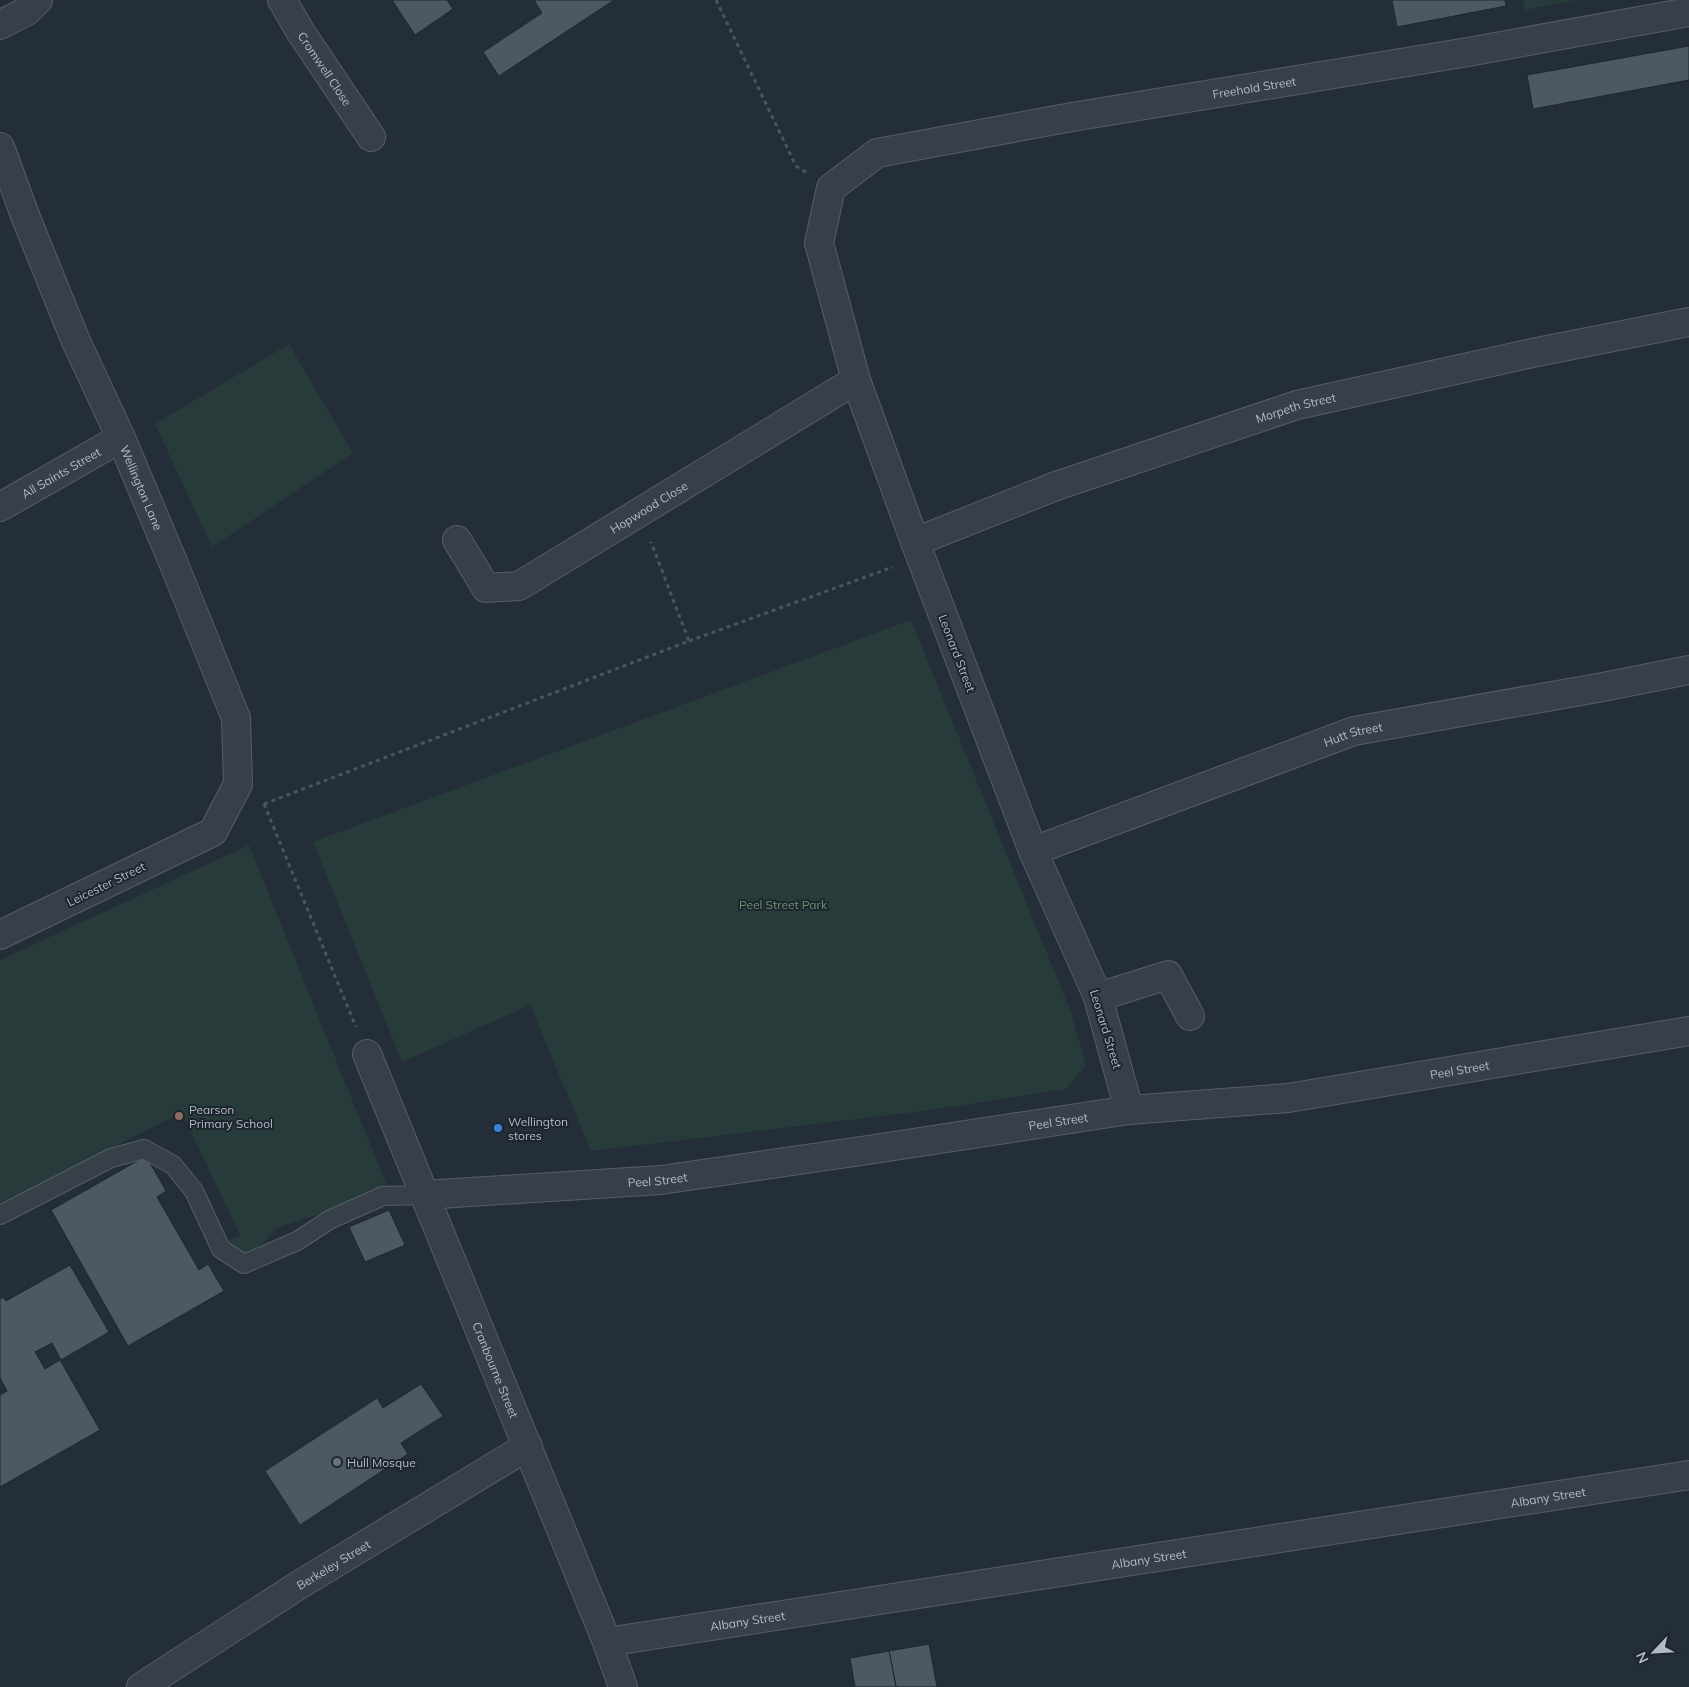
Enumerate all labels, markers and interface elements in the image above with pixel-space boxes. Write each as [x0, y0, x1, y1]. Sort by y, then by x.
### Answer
street label: Cromwell Close [295, 29, 355, 108]
street label: Freehold Street [1211, 73, 1297, 101]
street label: Morpeth Street [1253, 389, 1337, 426]
street label: Wellington Lane [117, 443, 166, 532]
street label: All Saints Street [19, 444, 103, 501]
street label: Hopwood Close [607, 477, 690, 536]
street label: Leonard Street [935, 612, 979, 694]
street label: Hutt Street [1321, 719, 1384, 749]
street label: Leicester Street [64, 859, 148, 909]
park label: Peel Street Park [739, 897, 828, 912]
street label: Leonard Street [1087, 988, 1125, 1070]
street label: Peel Street [1429, 1057, 1490, 1082]
place label: Pearson Primary School [189, 1102, 273, 1131]
street label: Peel Street [1027, 1109, 1089, 1133]
marker: Pearson Primary School [173, 1110, 185, 1122]
place label: Wellington stores [508, 1114, 568, 1143]
marker: Wellington stores [492, 1122, 504, 1134]
street label: Peel Street [627, 1169, 688, 1190]
street label: Cranbourne Street [470, 1320, 522, 1420]
place label: Hull Mosque [347, 1455, 416, 1470]
marker: Hull Mosque [331, 1456, 343, 1468]
street label: Albany Street [1509, 1484, 1586, 1510]
street label: Berkeley Street [293, 1536, 373, 1592]
street label: Albany Street [1110, 1545, 1187, 1572]
street label: Albany Street [709, 1607, 786, 1634]
north arrow [1629, 1627, 1679, 1677]
text: N [1632, 1649, 1653, 1666]

